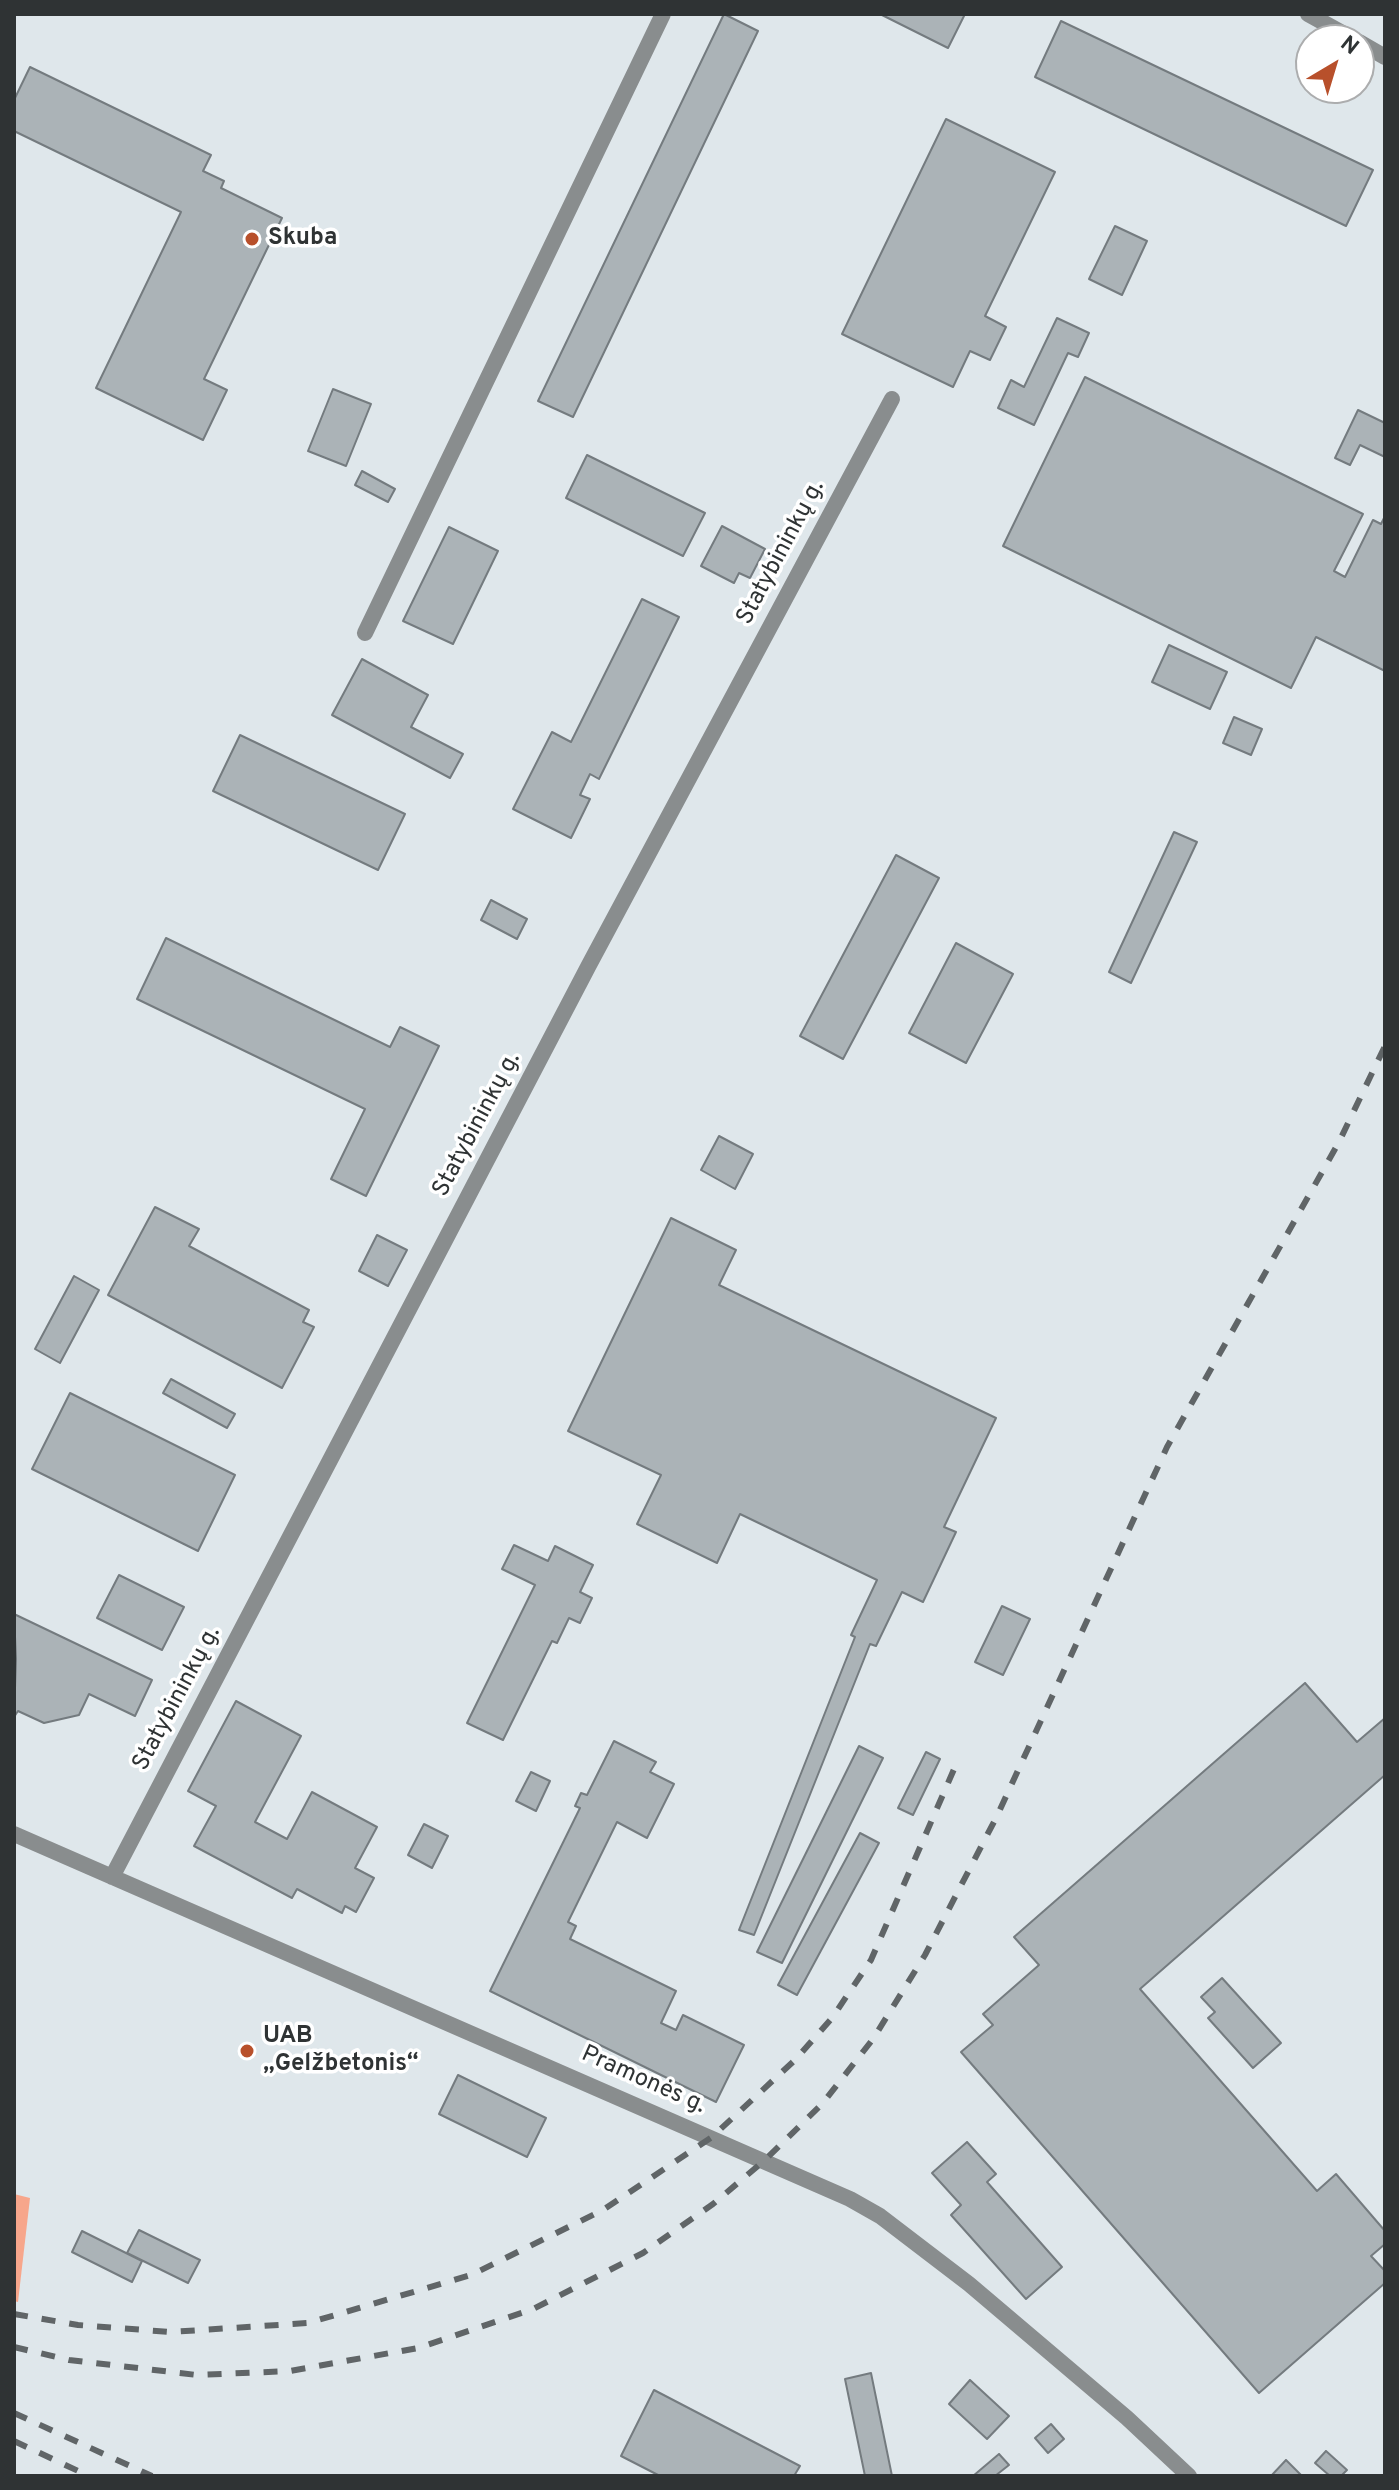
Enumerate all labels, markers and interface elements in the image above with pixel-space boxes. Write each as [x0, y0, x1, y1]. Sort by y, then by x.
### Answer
north arrow [1295, 24, 1375, 104]
text: N [1334, 31, 1363, 62]
place label: Skuba [268, 225, 337, 253]
marker: Skuba [243, 230, 261, 248]
street label: Statybininkų g. [732, 476, 832, 630]
street label: Statybininkų g. [428, 1048, 528, 1202]
street label: Statybininkų g. [128, 1622, 228, 1776]
place label: UAB „Gelžbetonis“ [263, 2023, 419, 2079]
street label: Pramonės g. [576, 2041, 710, 2121]
marker: UAB „Gelžbetonis“ [238, 2042, 256, 2060]

